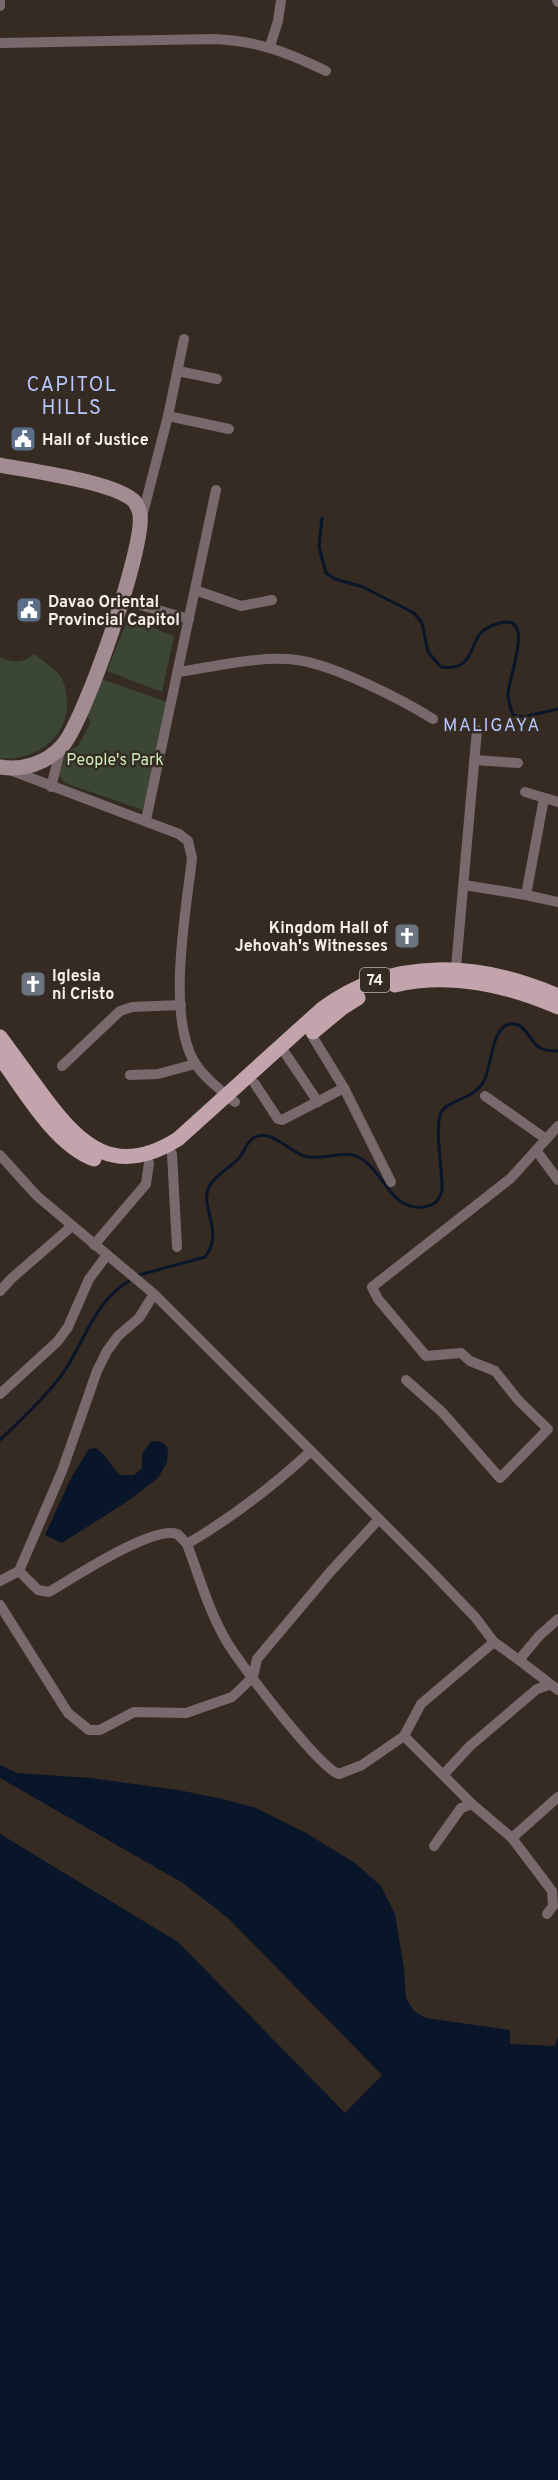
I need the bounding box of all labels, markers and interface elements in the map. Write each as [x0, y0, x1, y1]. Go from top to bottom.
district label: CAPITOL HILLS [27, 373, 117, 422]
public building icon: Hall of Justice [8, 424, 38, 454]
place label: Hall of Justice [42, 431, 149, 451]
place label: Davao Oriental Provincial Capitol [48, 593, 180, 631]
public building icon: Davao Oriental Provincial Capitol [14, 595, 44, 625]
district label: MALIGAYA [443, 715, 541, 738]
park label: People's Park [66, 751, 164, 771]
place label: Kingdom Hall of Jehovah's Witnesses [235, 919, 388, 957]
church icon: Kingdom Hall of Jehovah's Witnesses [392, 921, 422, 951]
place label: Iglesia ni Cristo [52, 967, 114, 1005]
road number: 74 [360, 968, 390, 992]
church icon: Iglesia ni Cristo [18, 969, 48, 999]

